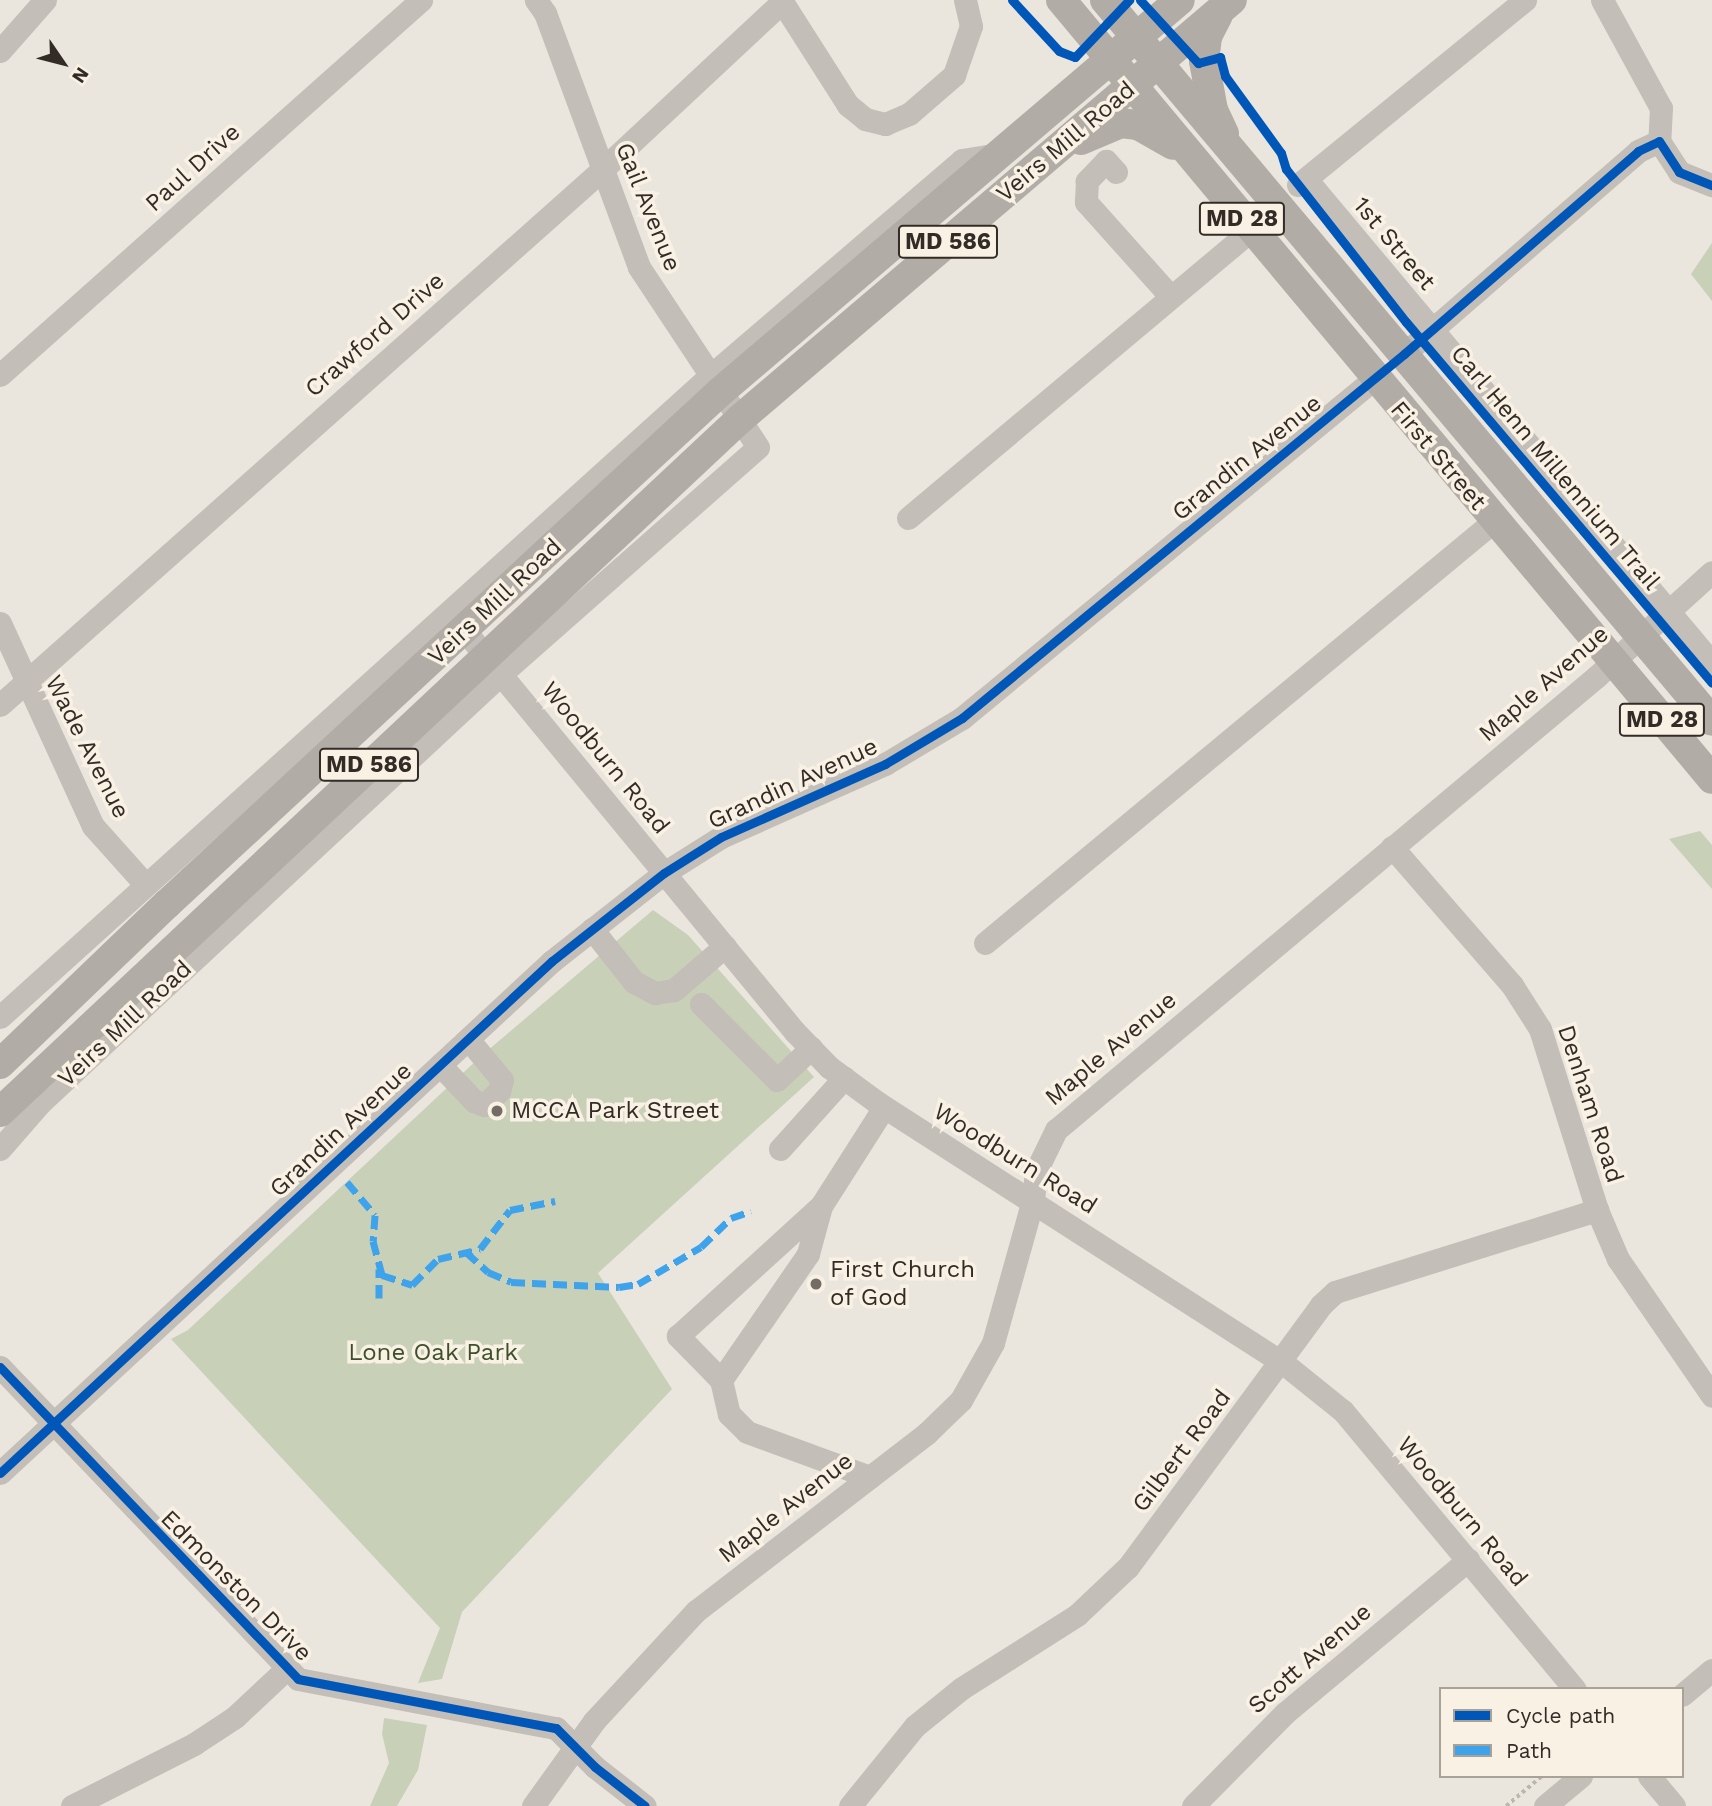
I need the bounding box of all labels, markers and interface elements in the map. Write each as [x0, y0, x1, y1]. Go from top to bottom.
north arrow [28, 28, 98, 98]
text: N [67, 63, 94, 88]
street label: Veirs Mill Road [990, 75, 1142, 209]
street label: Paul Drive [139, 118, 247, 218]
street label: Gail Avenue [609, 138, 687, 276]
street label: 1st Street [1347, 192, 1441, 296]
road number: MD 28 [1198, 200, 1286, 238]
road number: MD 586 [897, 222, 999, 262]
street label: Crawford Drive [299, 267, 451, 403]
street label: Carl Henn Millennium Trail [1444, 339, 1666, 597]
street label: Grandin Avenue [1166, 389, 1328, 527]
street label: First Street [1384, 396, 1492, 516]
street label: Veirs Mill Road [422, 532, 568, 672]
street label: Maple Avenue [1473, 620, 1615, 748]
street label: Wade Avenue [38, 670, 136, 824]
street label: Woodburn Road [535, 676, 675, 840]
road number: MD 28 [1618, 700, 1706, 740]
street label: Grandin Avenue [703, 732, 883, 836]
road number: MD 586 [318, 746, 420, 785]
street label: Veirs Mill Road [52, 954, 198, 1094]
street label: Maple Avenue [1039, 986, 1183, 1112]
street label: Denham Road [1551, 1022, 1629, 1186]
street label: Grandin Avenue [264, 1057, 418, 1203]
place label: MCCA Park Street [511, 1097, 720, 1125]
street label: Woodburn Road [928, 1097, 1102, 1221]
marker: MCCA Park Street [489, 1103, 505, 1119]
place label: First Church of God [830, 1256, 975, 1312]
marker: First Church of God [808, 1276, 824, 1292]
park label: Lone Oak Park [348, 1339, 518, 1367]
street label: Gilbert Road [1127, 1384, 1237, 1518]
street label: Woodburn Road [1391, 1431, 1533, 1593]
street label: Maple Avenue [713, 1446, 859, 1570]
street label: Edmonston Drive [154, 1504, 318, 1668]
street label: Scott Avenue [1242, 1597, 1378, 1721]
legend [1439, 1687, 1684, 1778]
text: Cycle path [1506, 1703, 1615, 1728]
text: Path [1506, 1738, 1552, 1763]

